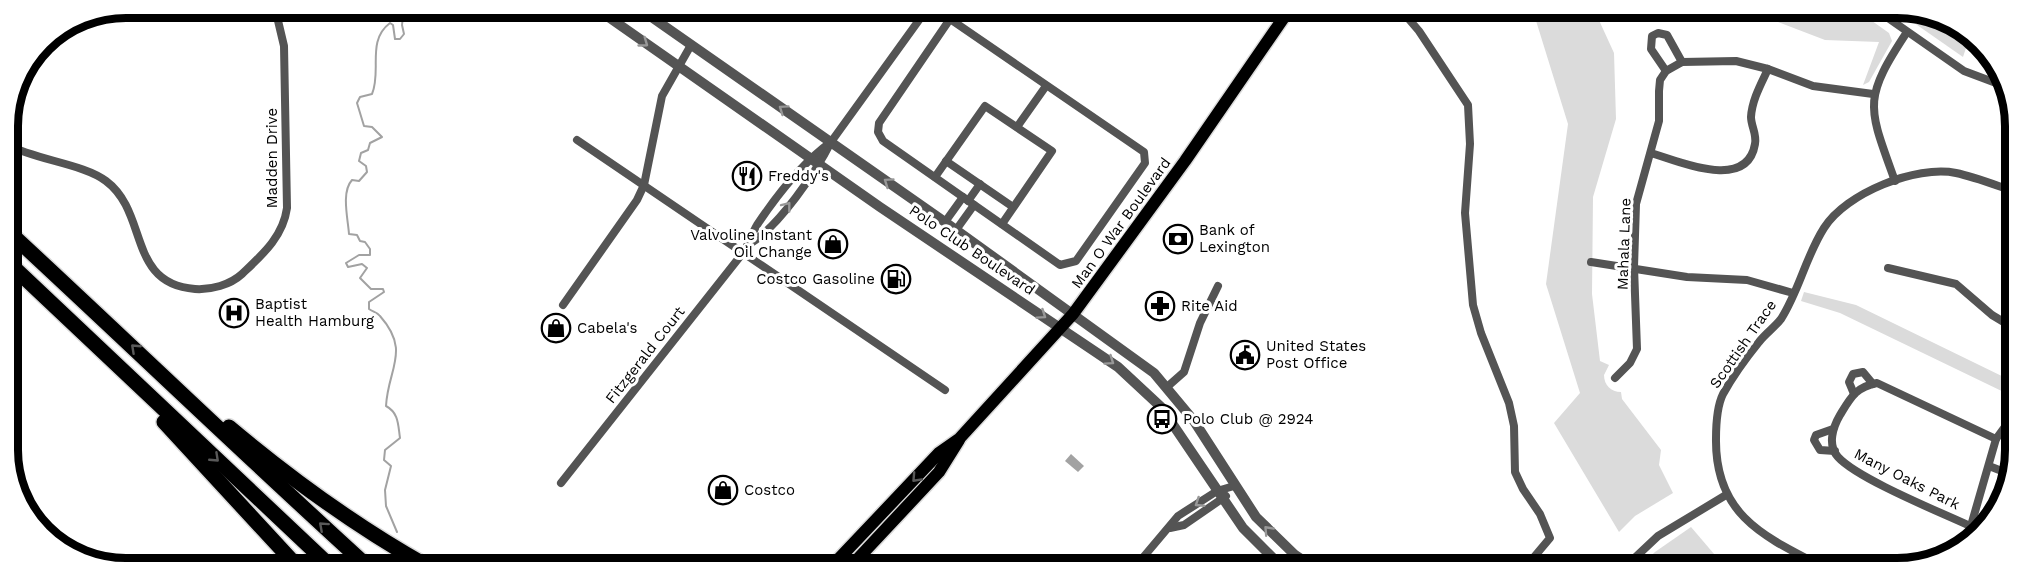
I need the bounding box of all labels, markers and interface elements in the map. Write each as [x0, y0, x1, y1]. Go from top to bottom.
one-way arrow [637, 36, 648, 47]
one-way arrow [779, 105, 790, 116]
street label: Madden Drive [263, 108, 281, 208]
street label: Man O War Boulevard [1068, 154, 1174, 292]
restaurant icon: Freddy's [731, 160, 763, 192]
place label: Freddy's [768, 167, 829, 185]
one-way arrow [884, 179, 895, 190]
street label: Mahala Lane [1613, 198, 1635, 290]
street label: Polo Club Boulevard [906, 201, 1038, 299]
one-way arrow [780, 202, 791, 213]
place label: Bank of Lexington [1199, 221, 1270, 256]
bank icon: Bank of Lexington [1162, 223, 1194, 255]
place label: Valvoline Instant Oil Change [690, 226, 813, 261]
shop icon: Valvoline Instant Oil Change [817, 228, 849, 260]
fuel station icon: Costco Gasoline [880, 263, 912, 295]
place label: Costco Gasoline [756, 270, 875, 288]
pharmacy icon: Rite Aid [1144, 290, 1176, 322]
place label: Baptist Health Hamburg [255, 295, 374, 330]
street label: Scottish Trace [1706, 296, 1780, 392]
hospital icon: Baptist Health Hamburg [218, 297, 250, 329]
place label: Rite Aid [1181, 297, 1238, 315]
street label: Fitzgerald Court [602, 302, 689, 407]
one-way arrow [1036, 308, 1046, 320]
shop icon: Cabela's [540, 312, 572, 344]
place label: Cabela's [577, 319, 638, 337]
place label: United States Post Office [1266, 337, 1366, 372]
public building icon: United States Post Office [1229, 339, 1261, 371]
one-way arrow [132, 344, 142, 355]
one-way arrow [1103, 354, 1114, 365]
bus stop icon: Polo Club @ 2924 [1146, 403, 1178, 435]
place label: Polo Club @ 2924 [1183, 410, 1313, 428]
street label: Many Oaks Park [1851, 445, 1963, 514]
one-way arrow [208, 451, 219, 462]
one-way arrow [912, 470, 923, 481]
shop icon: Costco [707, 474, 739, 506]
place label: Costco [744, 481, 795, 499]
one-way arrow [1195, 496, 1206, 507]
one-way arrow [319, 522, 329, 533]
one-way arrow [1265, 526, 1276, 537]

